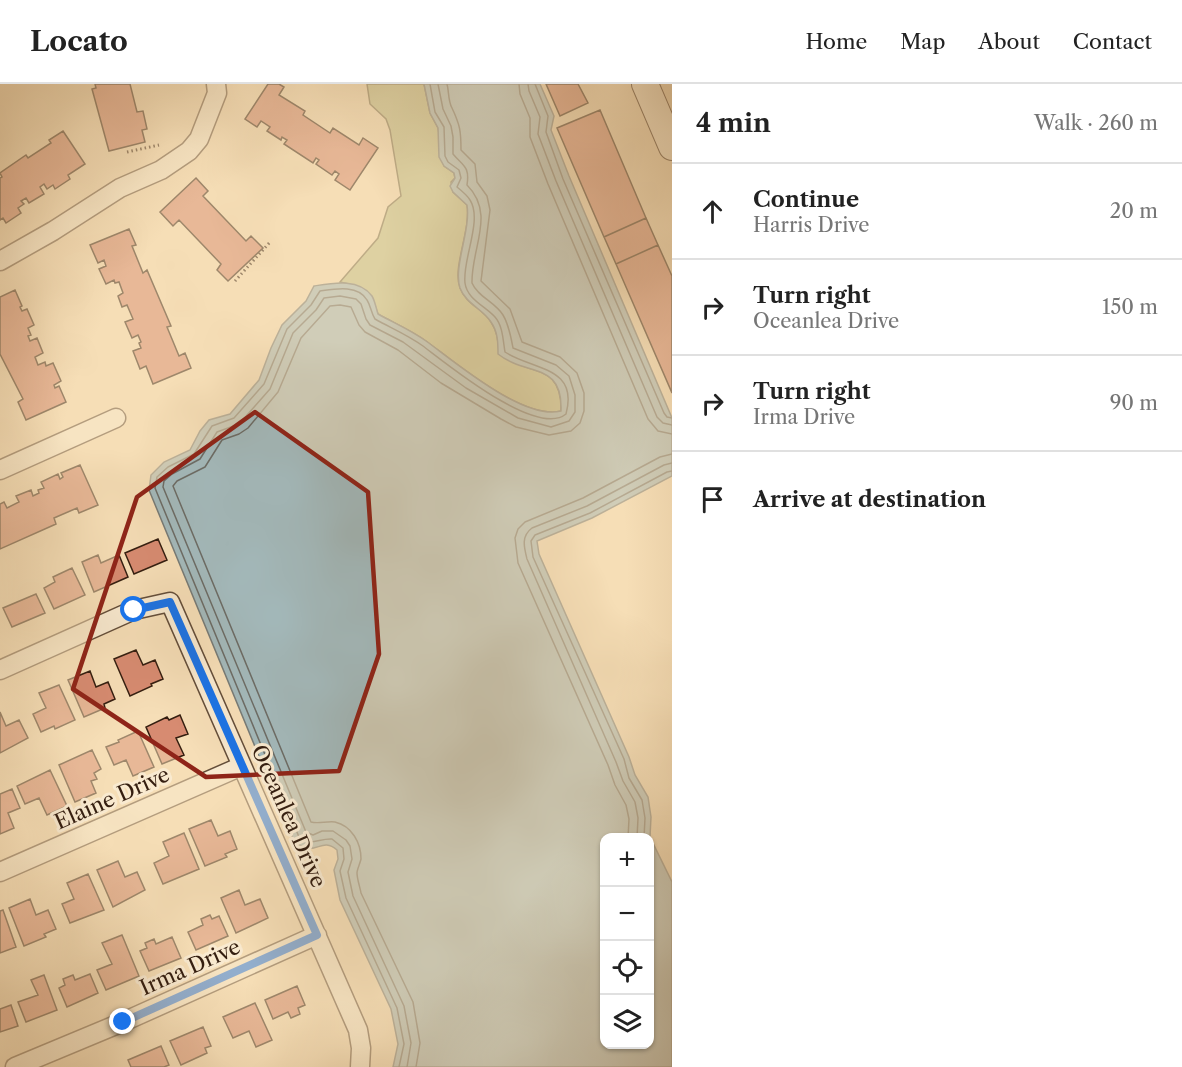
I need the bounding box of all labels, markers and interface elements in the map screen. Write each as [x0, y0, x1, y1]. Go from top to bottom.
text: Locato [30, 24, 128, 58]
text: Home [806, 29, 867, 54]
text: Map [900, 29, 945, 54]
text: About [978, 29, 1040, 54]
text: Contact [1073, 29, 1152, 54]
text: 4 min [696, 107, 771, 139]
text: Walk · 260 m [1034, 111, 1158, 135]
text: Continue [753, 186, 859, 213]
icon: ahead [696, 195, 729, 228]
text: 20 m [1110, 199, 1158, 223]
text: Harris Drive [753, 213, 869, 237]
text: Turn right [753, 282, 871, 309]
icon: right [696, 291, 729, 324]
text: 150 m [1102, 295, 1158, 319]
text: Oceanlea Drive [753, 309, 899, 333]
text: Turn right [753, 378, 871, 405]
icon: right [696, 387, 729, 420]
text: 90 m [1110, 391, 1158, 415]
text: Irma Drive [753, 405, 855, 429]
icon: arrive [696, 483, 729, 516]
text: Arrive at destination [753, 486, 986, 513]
route start [120, 596, 146, 622]
street label: Oceanlea Drive [246, 741, 332, 891]
street label: Elaine Drive [51, 762, 173, 834]
map controls [600, 833, 654, 1049]
button: + [600, 833, 654, 887]
button: − [600, 887, 654, 941]
street label: Irma Drive [136, 934, 244, 1000]
button: locate [600, 941, 654, 995]
button: layers [600, 995, 654, 1049]
route end [109, 1008, 135, 1034]

